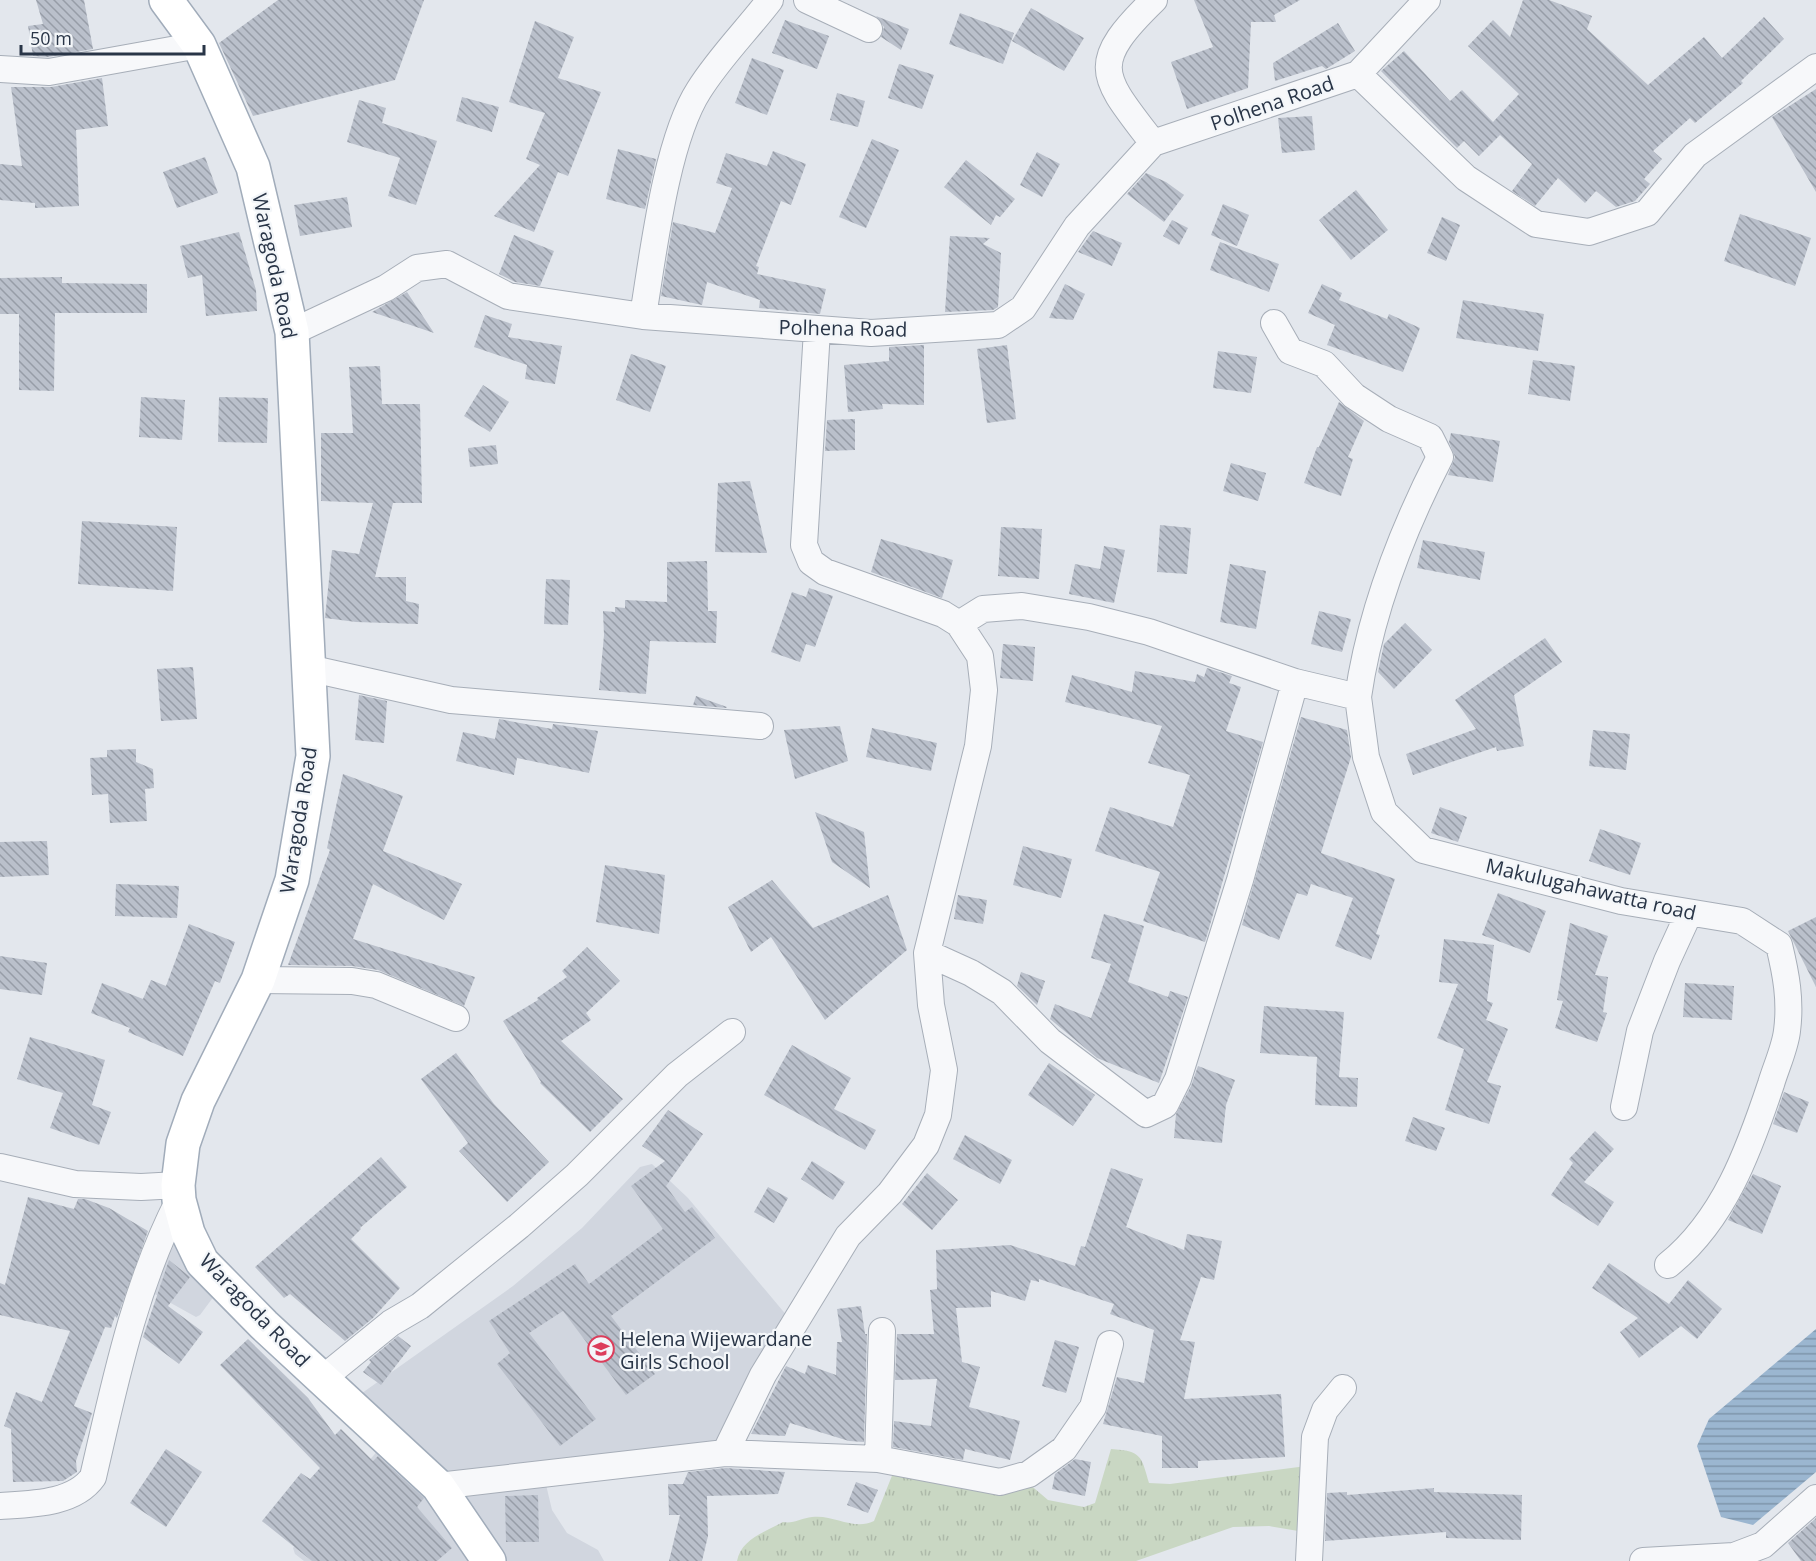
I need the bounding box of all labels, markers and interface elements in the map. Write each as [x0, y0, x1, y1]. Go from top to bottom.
scale bar [21, 18, 204, 56]
text: 50 m [30, 26, 72, 50]
street label: Polhena Road [1207, 69, 1337, 137]
street label: Waragoda Road [246, 191, 304, 341]
street label: Polhena Road [778, 313, 908, 343]
street label: Waragoda Road [273, 745, 323, 895]
street label: Makulugahawatta road [1483, 852, 1699, 926]
street label: Waragoda Road [194, 1247, 316, 1373]
place label: Helena Wijewardane Girls School [620, 1325, 812, 1375]
school or university icon: Helena Wijewardane Girls School [586, 1334, 616, 1364]

